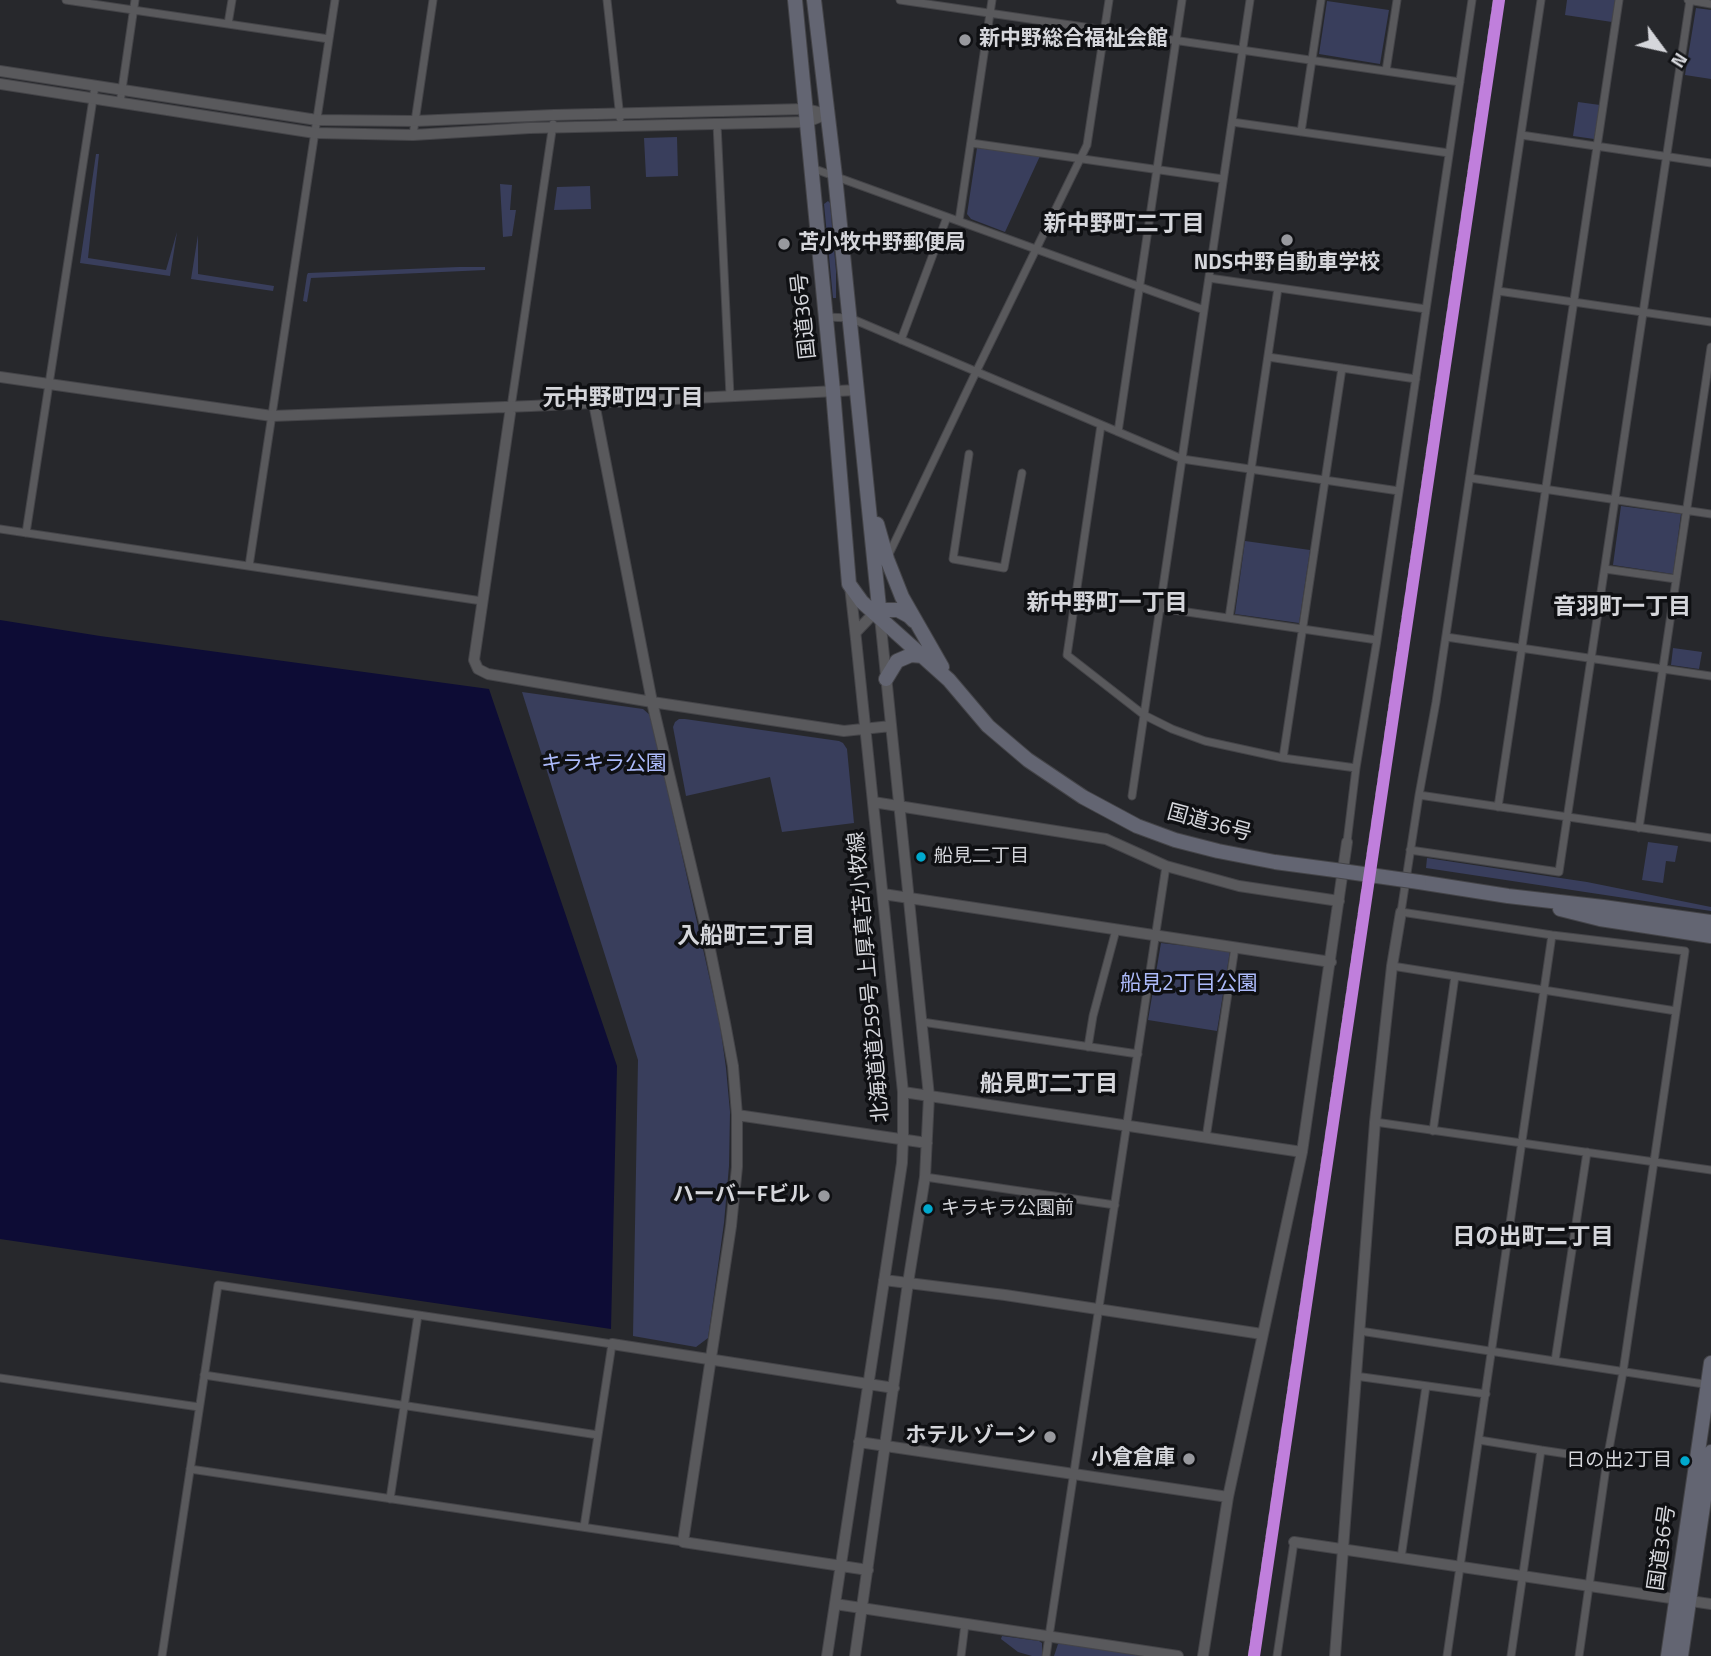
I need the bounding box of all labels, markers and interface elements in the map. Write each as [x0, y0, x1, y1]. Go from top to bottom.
north arrow [1627, 14, 1697, 84]
place label: 新中野総合福祉会館 [979, 27, 1168, 53]
marker: 新中野総合福祉会館 [957, 32, 973, 48]
text: N [1664, 47, 1696, 74]
district label: 新中野町二丁目 [1044, 211, 1204, 239]
place label: 苫小牧中野郵便局 [798, 231, 966, 257]
marker: NDS中野自動車学校 [1279, 232, 1295, 248]
marker: 苫小牧中野郵便局 [776, 236, 792, 252]
place label: NDS中野自動車学校 [1194, 251, 1380, 277]
street label: 国道36号 [788, 272, 822, 360]
district label: 元中野町四丁目 [543, 385, 703, 413]
district label: 新中野町一丁目 [1027, 590, 1187, 618]
district label: 音羽町一丁目 [1553, 594, 1691, 622]
park label: キラキラ公園 [541, 752, 667, 778]
street label: 国道36号 [1164, 801, 1254, 847]
street label: 北海道道259号 上厚真苫小牧線 [845, 831, 895, 1123]
place label: 船見二丁目 [934, 846, 1029, 868]
marker: 船見二丁目 [914, 850, 928, 864]
district label: 入船町三丁目 [677, 923, 815, 951]
park label: 船見2丁目公園 [1120, 972, 1258, 998]
district label: 船見町二丁目 [980, 1071, 1118, 1099]
place label: ハーバーFビル [673, 1183, 810, 1209]
marker: ハーバーFビル [816, 1188, 832, 1204]
place label: キラキラ公園前 [941, 1198, 1074, 1220]
marker: キラキラ公園前 [921, 1202, 935, 1216]
district label: 日の出町二丁目 [1453, 1224, 1613, 1252]
place label: ホテル ゾーン [905, 1424, 1036, 1450]
marker: ホテル ゾーン [1042, 1429, 1058, 1445]
place label: 小倉倉庫 [1091, 1446, 1175, 1472]
place label: 日の出2丁目 [1566, 1450, 1672, 1472]
marker: 小倉倉庫 [1181, 1451, 1197, 1467]
marker: 日の出2丁目 [1678, 1454, 1692, 1468]
street label: 国道36号 [1645, 1503, 1681, 1593]

